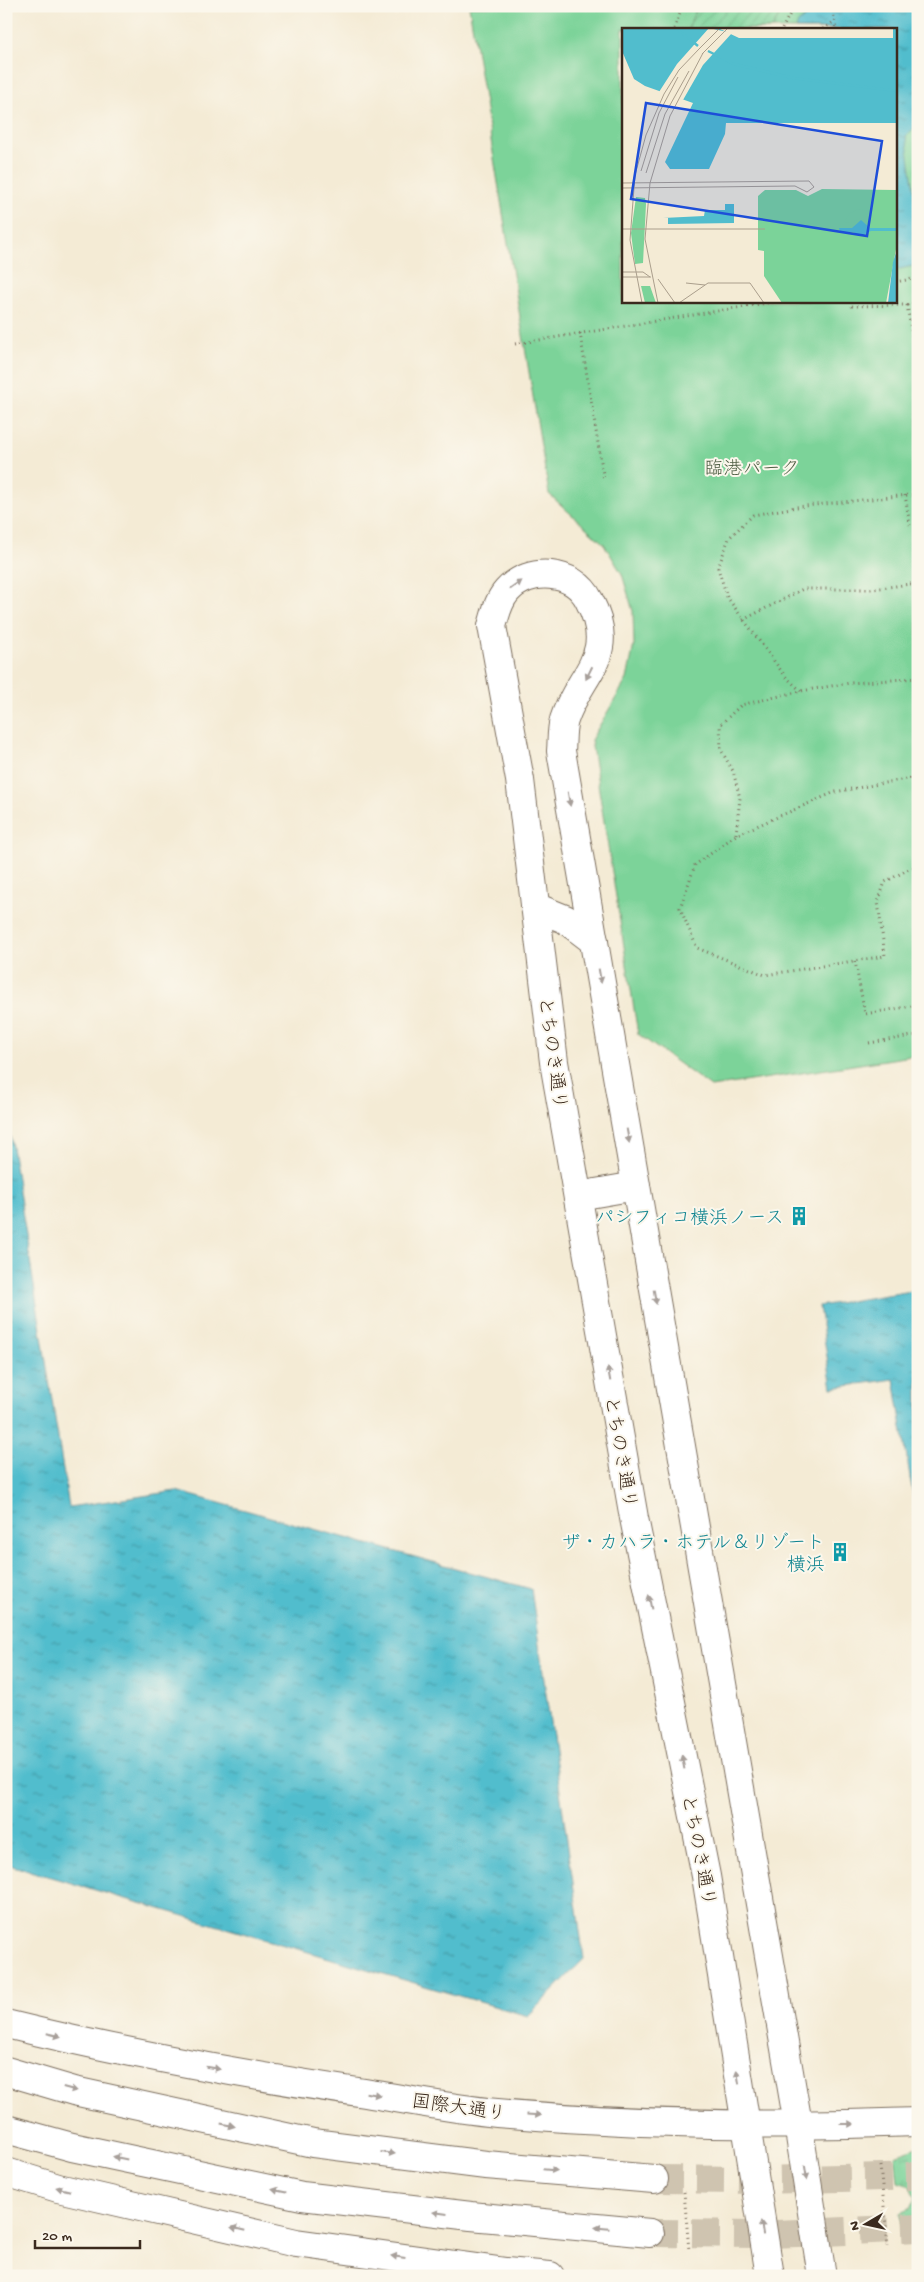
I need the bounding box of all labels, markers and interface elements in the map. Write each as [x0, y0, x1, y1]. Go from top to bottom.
inset map [622, 28, 896, 302]
park label: 臨港パーク [704, 458, 800, 482]
one-way arrow [509, 580, 522, 590]
one-way arrow [585, 666, 593, 680]
one-way arrow [566, 791, 574, 807]
one-way arrow [596, 969, 604, 985]
street label: とちのき通り [531, 995, 570, 1112]
one-way arrow [624, 1129, 632, 1145]
building icon: パシフィコ横浜ノース [788, 1205, 810, 1227]
place label: パシフィコ横浜ノース [595, 1208, 784, 1231]
one-way arrow [652, 1289, 660, 1305]
one-way arrow [604, 1365, 612, 1381]
street label: とちのき通り [597, 1394, 640, 1511]
place label: ザ・カハラ・ホテル＆リゾート 横浜 [561, 1532, 825, 1578]
building icon: ザ・カハラ・ホテル＆リゾート 横浜 [829, 1541, 851, 1563]
one-way arrow [646, 1594, 654, 1610]
one-way arrow [678, 1753, 686, 1769]
street label: とちのき通り [674, 1793, 719, 1909]
one-way arrow [46, 2031, 61, 2039]
one-way arrow [205, 2064, 221, 2072]
one-way arrow [734, 2068, 742, 2084]
one-way arrow [62, 2086, 77, 2094]
street label: 国際大通り [410, 2090, 507, 2127]
one-way arrow [366, 2091, 382, 2099]
one-way arrow [527, 2111, 543, 2119]
one-way arrow [839, 2120, 855, 2128]
one-way arrow [221, 2121, 236, 2129]
one-way arrow [381, 2149, 397, 2157]
one-way arrow [112, 2153, 128, 2161]
one-way arrow [802, 2165, 810, 2181]
one-way arrow [542, 2166, 558, 2174]
one-way arrow [55, 2185, 70, 2193]
one-way arrow [272, 2187, 287, 2195]
north arrow [842, 2200, 892, 2250]
one-way arrow [432, 2209, 448, 2217]
scale bar [35, 2217, 140, 2249]
one-way arrow [758, 2219, 766, 2235]
text: N [847, 2220, 865, 2231]
one-way arrow [594, 2224, 610, 2232]
one-way arrow [230, 2225, 245, 2233]
text: 20 m [42, 2228, 72, 2246]
one-way arrow [390, 2253, 406, 2261]

